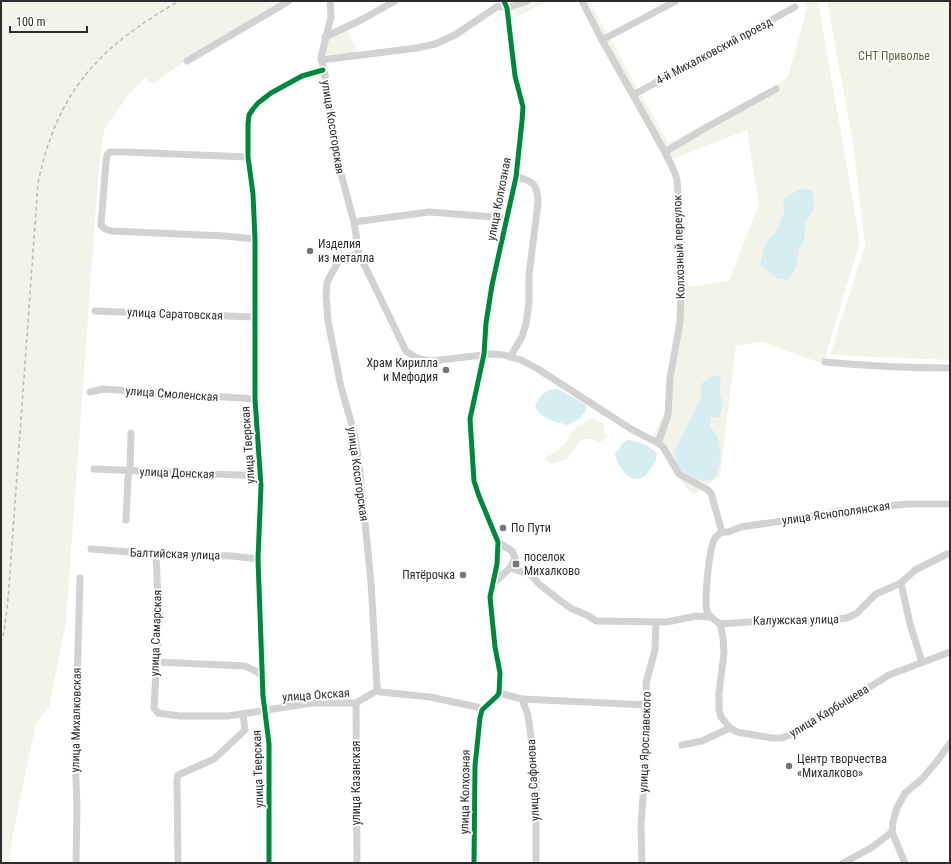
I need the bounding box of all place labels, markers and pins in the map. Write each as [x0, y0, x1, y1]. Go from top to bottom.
place label: Изделия из металла [318, 237, 375, 265]
marker: Изделия из металла [305, 246, 315, 256]
place label: Храм Кирилла и Мефодия [366, 356, 438, 384]
marker: Храм Кирилла и Мефодия [441, 365, 451, 375]
place label: По Пути [511, 521, 551, 535]
marker: По Пути [498, 523, 508, 533]
place label: поселок Михалково [524, 550, 580, 578]
marker: поселок Михалково [511, 559, 521, 569]
place label: Пятёрочка [402, 568, 455, 582]
marker: Пятёрочка [458, 570, 468, 580]
place label: Центр творчества «Михалково» [797, 752, 887, 780]
marker: Центр творчества «Михалково» [784, 761, 794, 771]

